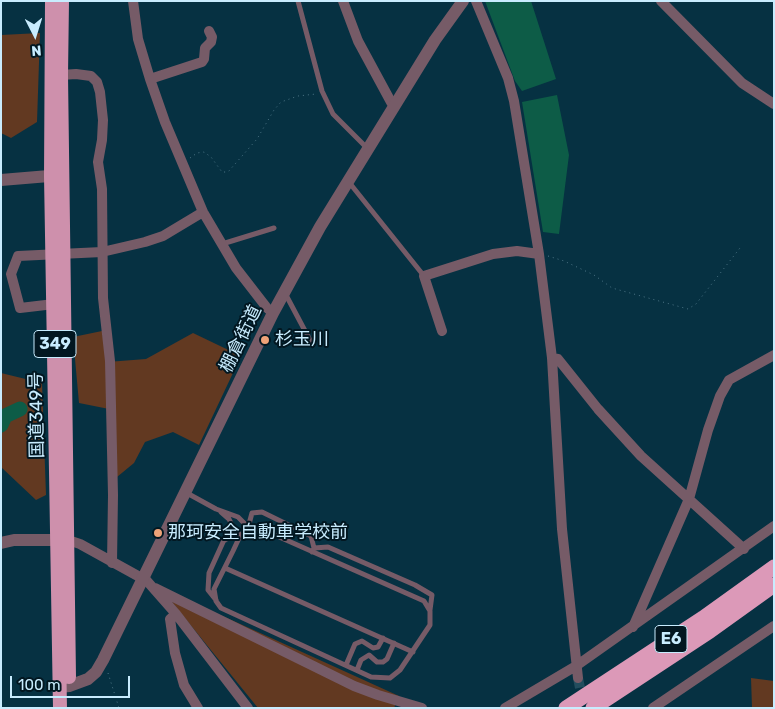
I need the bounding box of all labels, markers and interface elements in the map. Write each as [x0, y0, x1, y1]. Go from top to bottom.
north arrow [10, 10, 60, 60]
text: N [31, 42, 42, 59]
street label: 棚倉街道 [216, 302, 266, 376]
place label: 杉玉川 [275, 329, 329, 351]
road number: 349 [34, 330, 76, 358]
marker: 杉玉川 [259, 334, 271, 346]
street label: 国道349号 [25, 372, 49, 458]
place label: 那珂安全自動車学校前 [168, 522, 348, 544]
marker: 那珂安全自動車学校前 [152, 527, 164, 539]
road number: E6 [655, 626, 687, 652]
scale bar [12, 666, 132, 698]
text: 100 m [18, 676, 60, 694]

